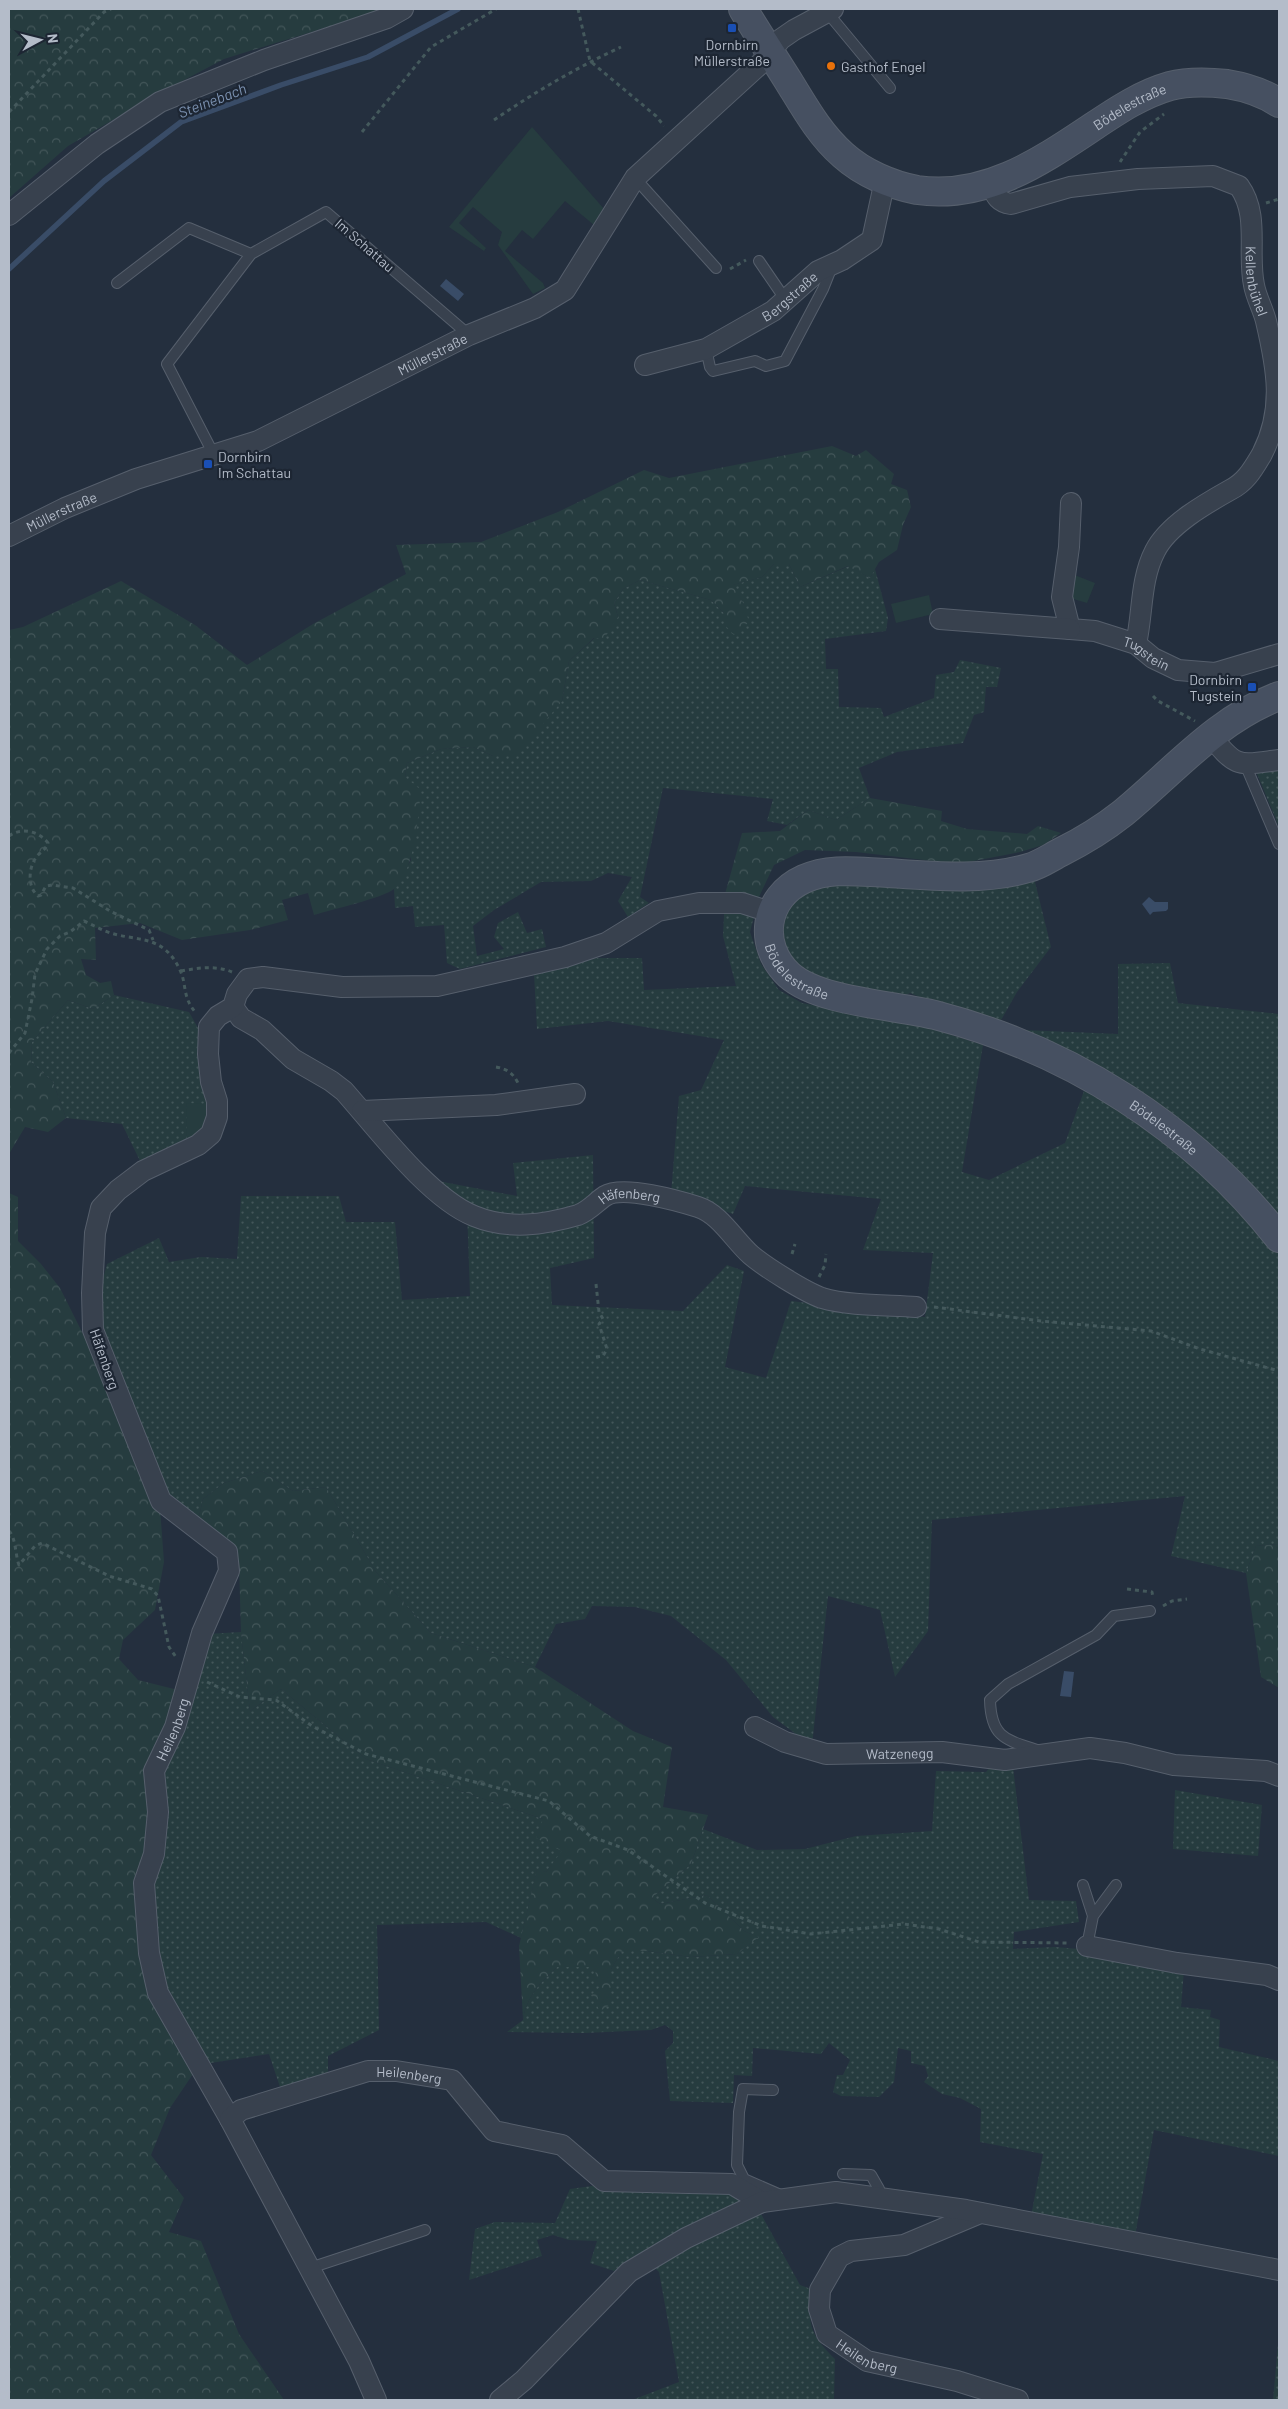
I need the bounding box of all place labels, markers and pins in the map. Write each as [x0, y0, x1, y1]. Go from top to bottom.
marker: Dornbirn Müllerstraße [726, 22, 738, 34]
place label: Dornbirn Müllerstraße [694, 36, 770, 69]
place label: Gasthof Engel [841, 58, 925, 75]
marker: Gasthof Engel [825, 60, 837, 72]
place label: Dornbirn Im Schattau [218, 448, 291, 481]
marker: Dornbirn Im Schattau [202, 458, 214, 470]
place label: Dornbirn Tugstein [1189, 671, 1242, 704]
marker: Dornbirn Tugstein [1246, 681, 1258, 693]

